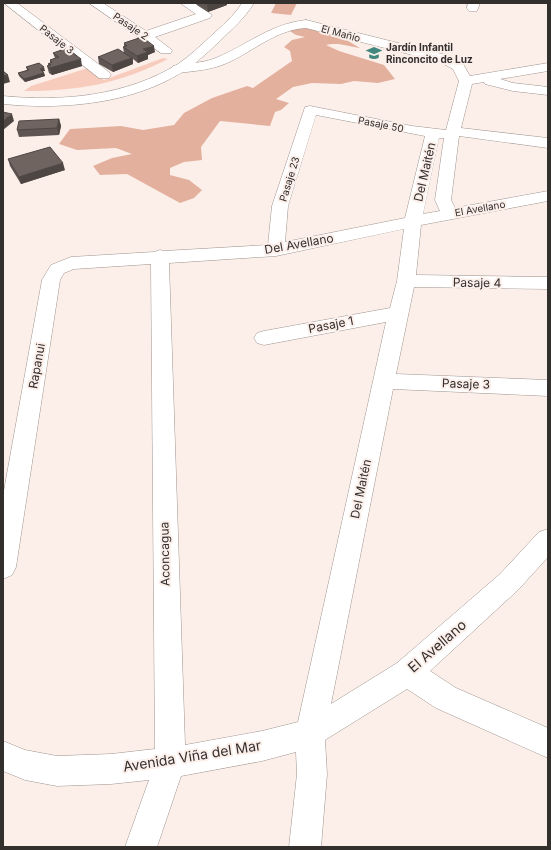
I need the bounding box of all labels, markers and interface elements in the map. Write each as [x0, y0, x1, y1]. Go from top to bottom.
street label: Pasaje 2 [111, 10, 151, 42]
street label: Pasaje 3 [37, 22, 77, 56]
street label: El Mañío [320, 22, 362, 44]
place label: Jardín Infantil Rinconcito de Luz [386, 41, 473, 65]
school or university icon: Jardín Infantil Rinconcito de Luz [365, 44, 383, 62]
street label: Pasaje 50 [357, 114, 405, 134]
street label: Del Maitén [410, 141, 439, 203]
street label: Pasaje 23 [277, 155, 301, 203]
street label: El Avellano [454, 198, 506, 218]
street label: Del Avellano [263, 230, 335, 257]
street label: Pasaje 4 [453, 275, 502, 290]
street label: Pasaje 1 [307, 313, 355, 336]
street label: Rapanui [25, 342, 48, 390]
street label: Pasaje 3 [442, 375, 490, 392]
street label: Del Maitén [347, 458, 374, 520]
street label: Aconcagua [156, 522, 173, 586]
street label: El Avellano [404, 616, 469, 676]
street label: Avenida Viña del Mar [122, 736, 262, 775]

